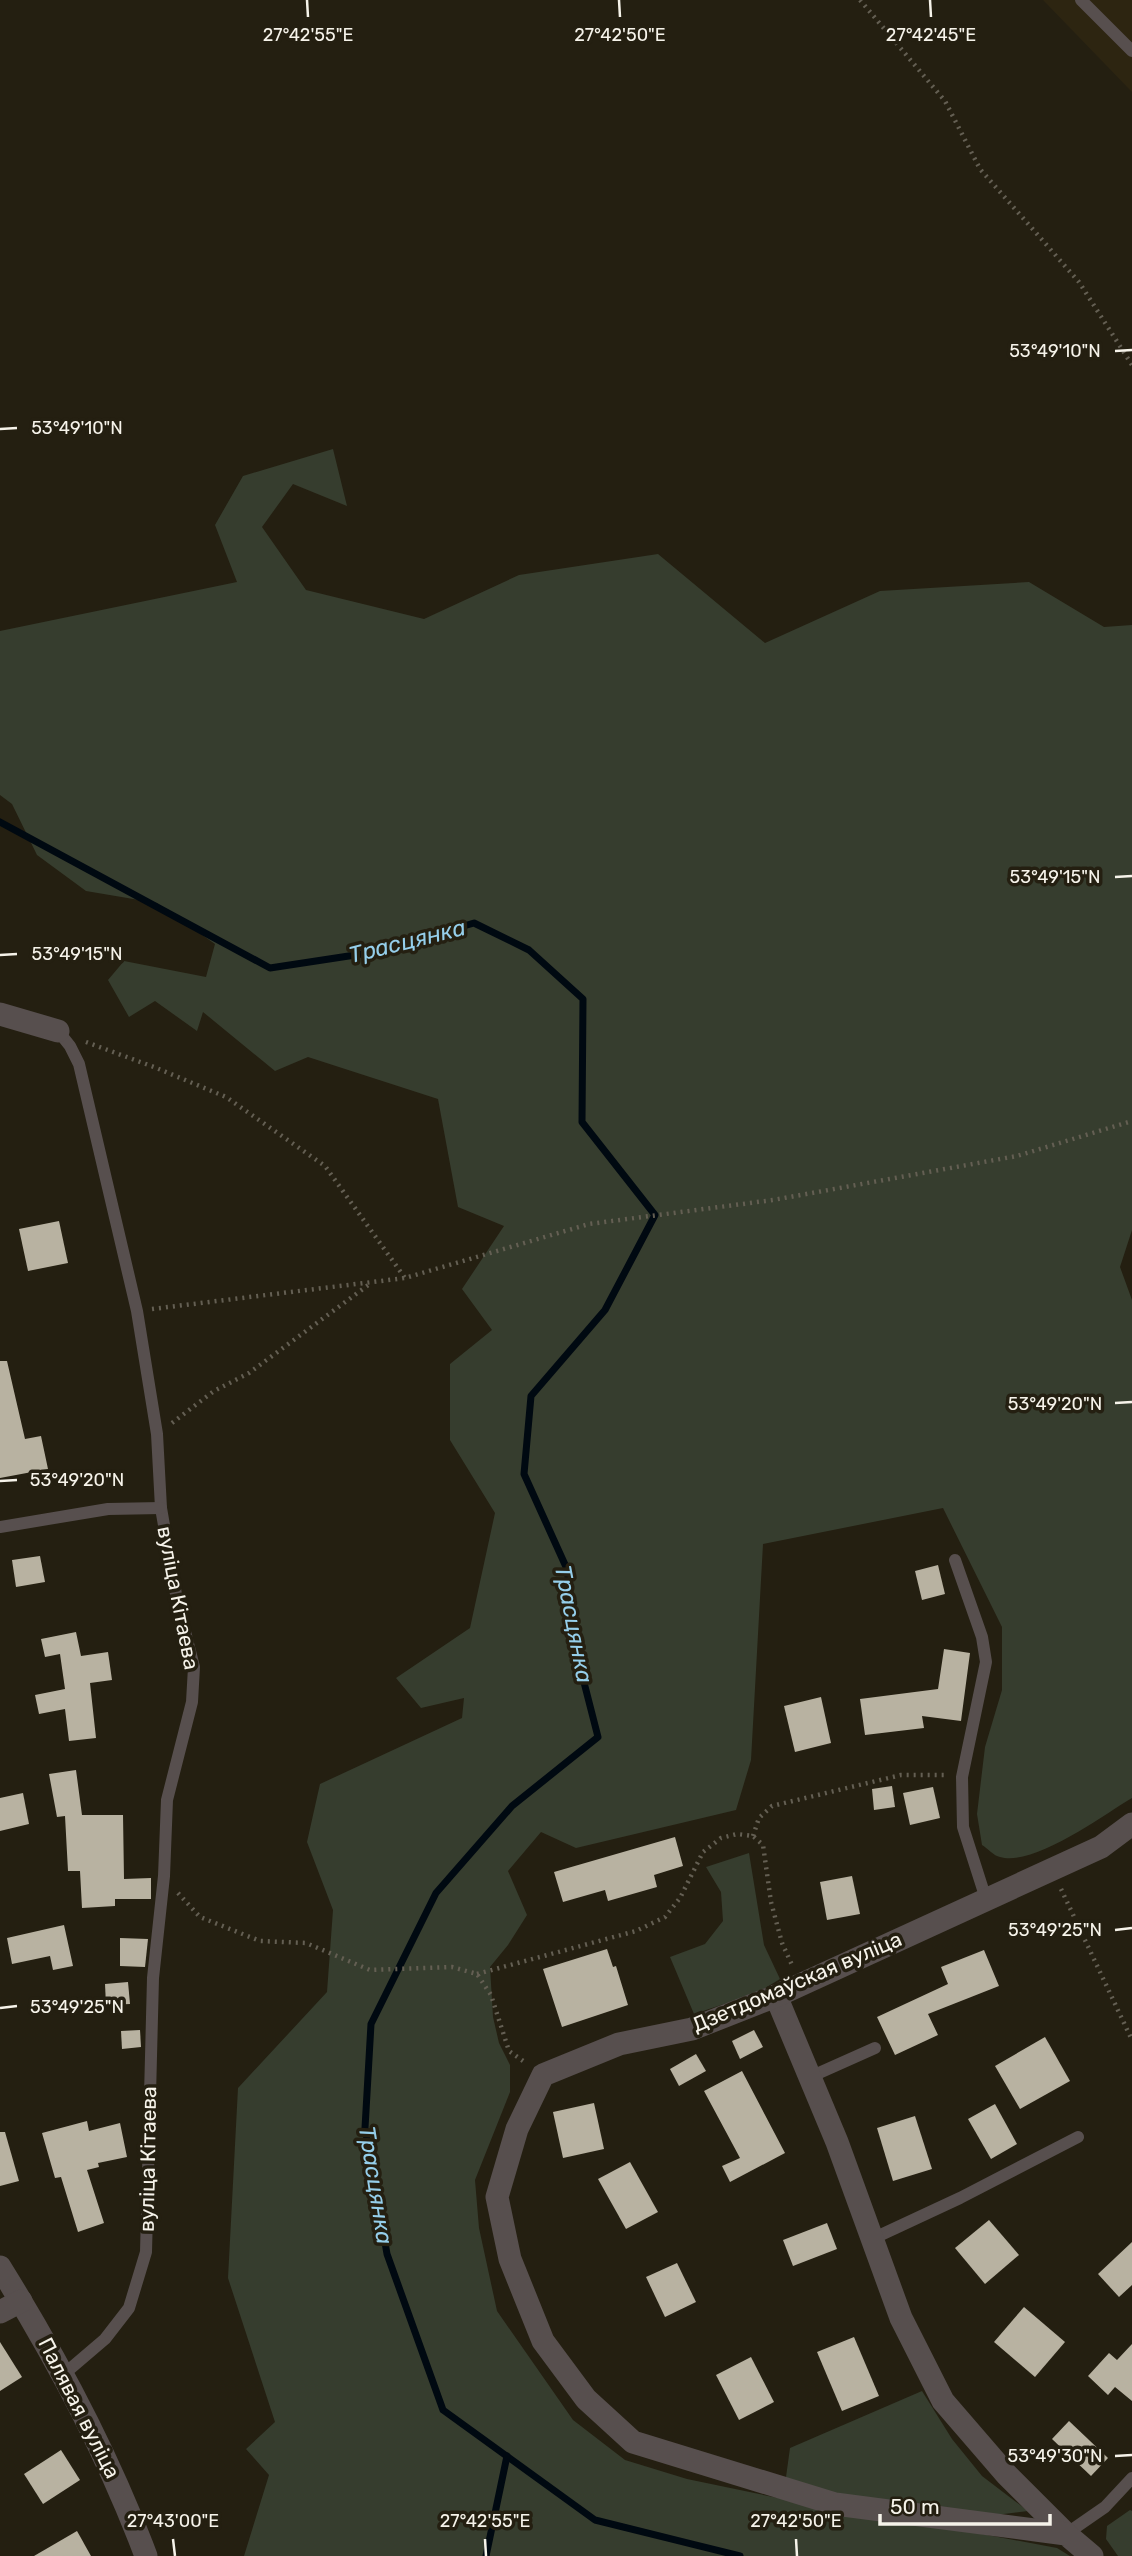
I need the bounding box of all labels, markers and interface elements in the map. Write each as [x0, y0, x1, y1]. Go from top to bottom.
text: 27°42'55"E [263, 24, 353, 46]
text: 27°42'50"E [574, 24, 666, 46]
text: 27°42'45"E [886, 24, 976, 46]
text: 53°49'10"N [1009, 340, 1101, 362]
text: 53°49'10"N [31, 417, 123, 439]
text: 53°49'15"N [1010, 866, 1101, 888]
water label: Трасцянка [346, 913, 468, 969]
text: 53°49'15"N [32, 943, 123, 965]
text: 53°49'20"N [1008, 1393, 1102, 1415]
text: 53°49'20"N [30, 1469, 124, 1491]
street label: вуліца Кітаева [152, 1524, 205, 1672]
water label: Трасцянка [549, 1563, 599, 1685]
text: 53°49'25"N [1008, 1919, 1102, 1941]
street label: Дзетдомаўская вуліца [688, 1926, 905, 2037]
text: 53°49'25"N [30, 1996, 124, 2018]
street label: вуліца Кітаева [134, 2086, 161, 2232]
water label: Трасцянка [353, 2124, 399, 2246]
street label: Палявая вуліца [33, 2333, 126, 2482]
text: 53°49'30"N [1008, 2445, 1102, 2467]
scale bar [880, 2482, 1050, 2526]
text: 50 m [890, 2494, 940, 2519]
text: 27°43'00"E [127, 2510, 219, 2532]
text: 27°42'55"E [440, 2510, 530, 2532]
text: 27°42'50"E [750, 2510, 842, 2532]

